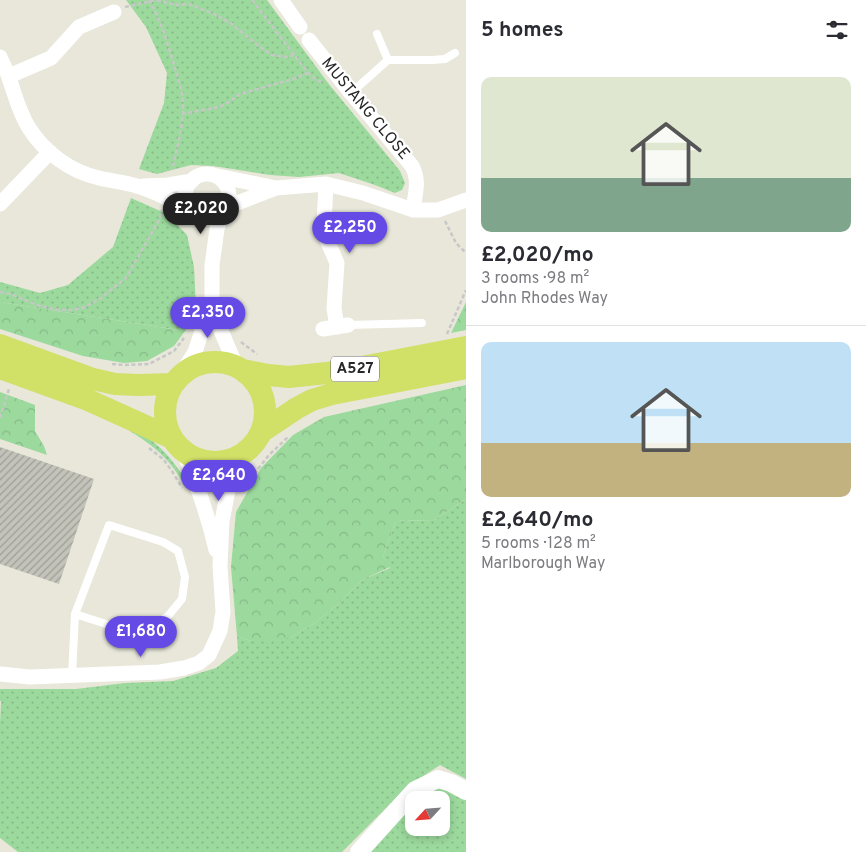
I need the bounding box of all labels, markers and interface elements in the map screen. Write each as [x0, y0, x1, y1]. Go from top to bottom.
icon: filters [823, 16, 851, 44]
text: 5 homes [481, 17, 564, 44]
street label: MUSTANG CLOSE [316, 54, 414, 164]
icon: home [621, 109, 711, 199]
pin: £2,020 [160, 192, 242, 235]
text: £2,020 [174, 199, 228, 219]
pin: £2,250 [309, 212, 391, 254]
text: £2,250 [323, 218, 377, 238]
text: £2,020/mo [481, 242, 594, 269]
text: 3 rooms · 98 m² [481, 269, 589, 289]
text: John Rhodes Way [481, 289, 608, 309]
pin: £2,350 [167, 296, 249, 339]
text: £2,350 [181, 303, 235, 323]
road number: A527 [331, 356, 379, 382]
icon: home [621, 375, 711, 465]
pin: £2,640 [178, 460, 260, 502]
text: £2,640 [192, 466, 246, 486]
text: £2,640/mo [481, 507, 593, 534]
text: 5 rooms · 128 m² [481, 534, 596, 554]
text: Marlborough Way [481, 554, 605, 574]
pin: £1,680 [100, 616, 182, 658]
text: £1,680 [116, 622, 166, 642]
north arrow [405, 791, 450, 836]
map controls [405, 791, 450, 836]

